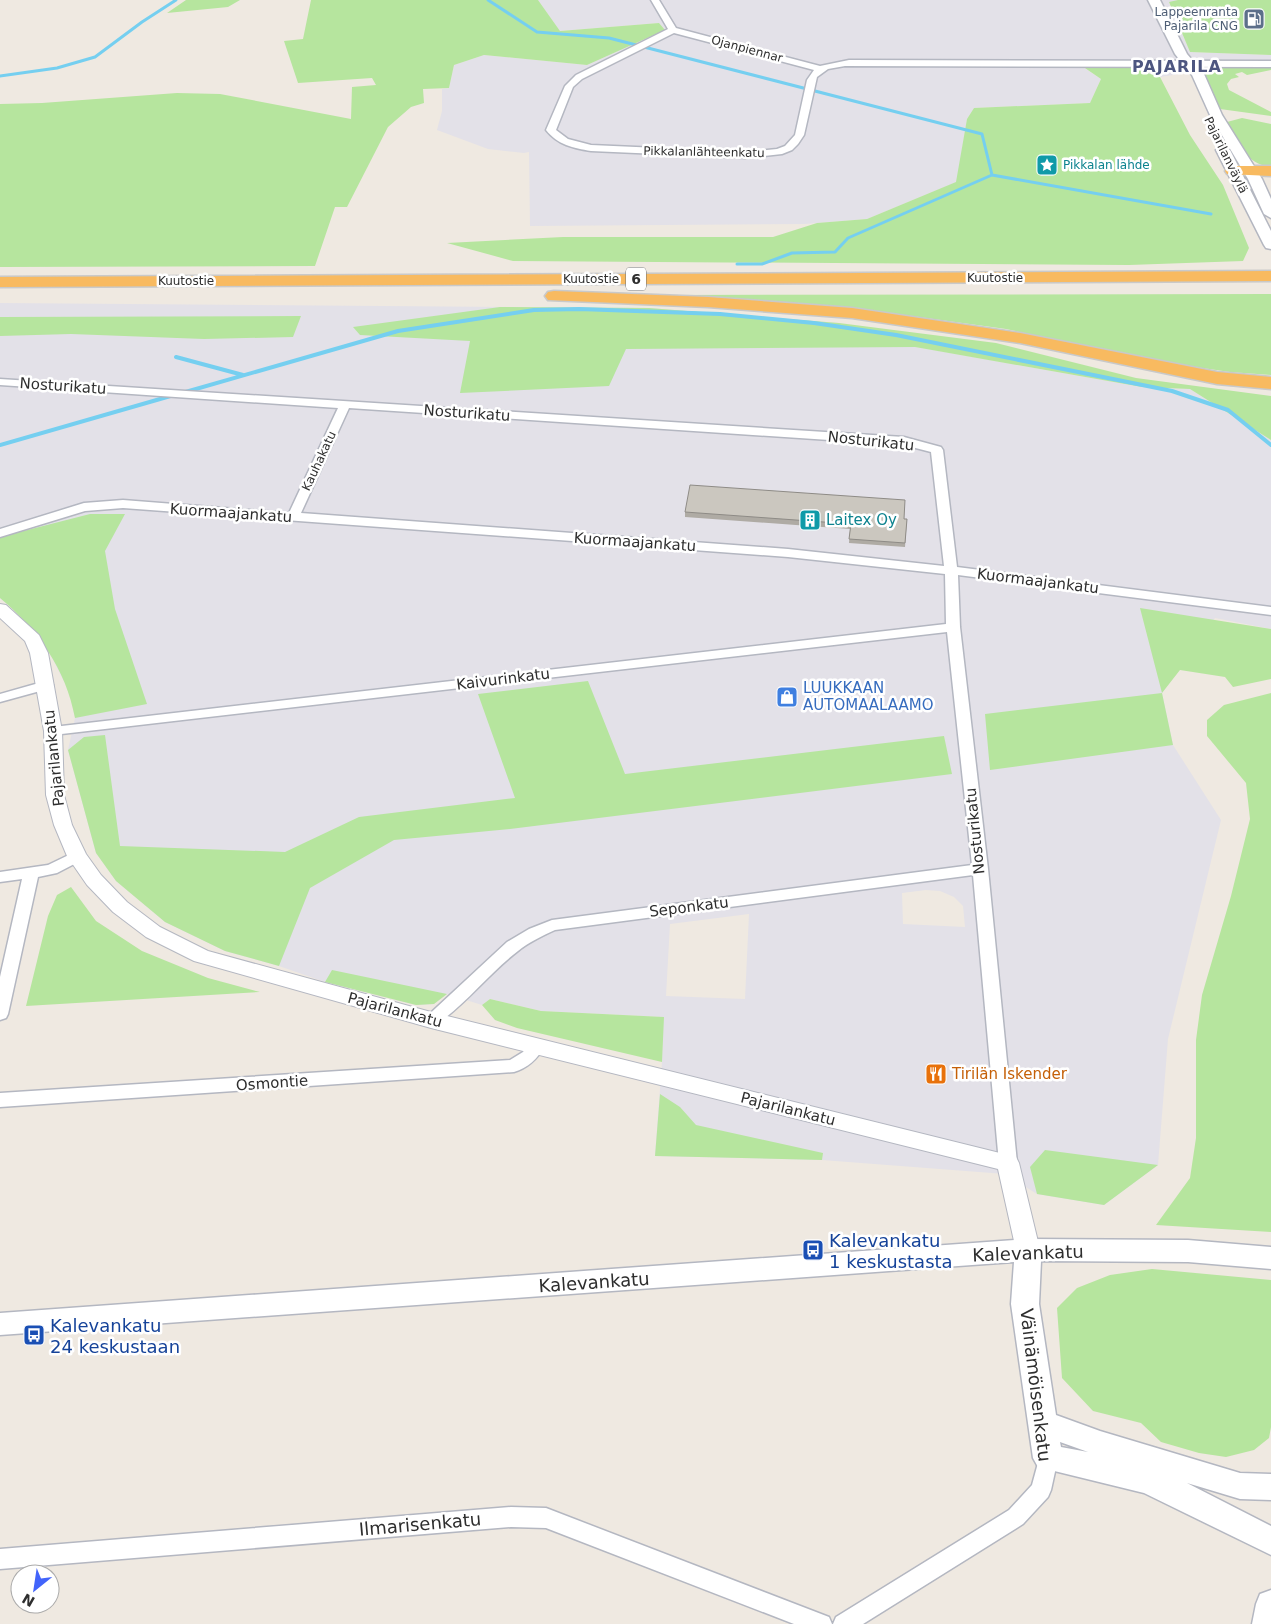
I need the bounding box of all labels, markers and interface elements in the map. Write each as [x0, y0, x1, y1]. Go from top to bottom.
place label: Lappeenranta Pajarila CNG [1154, 5, 1238, 33]
fuel station icon: Lappeenranta Pajarila CNG [1242, 7, 1266, 31]
street label: Ojanpiennar [710, 33, 784, 65]
district label: PAJARILA [1132, 57, 1222, 76]
street label: Pajarilanväylä [1201, 114, 1251, 196]
street label: Pikkalanlähteenkatu [643, 144, 765, 160]
place icon: Pikkalan lähde [1035, 153, 1059, 177]
place label: Pikkalan lähde [1063, 158, 1150, 172]
road number: 6 [626, 268, 646, 290]
street label: Kuutostie [967, 271, 1023, 285]
street label: Kuutostie [563, 272, 619, 286]
street label: Kuutostie [158, 274, 214, 288]
street label: Nosturikatu [19, 374, 107, 398]
street label: Nosturikatu [423, 401, 511, 425]
street label: Nosturikatu [827, 428, 915, 454]
street label: Kauhakatu [299, 429, 339, 493]
street label: Kuormaajankatu [169, 500, 293, 526]
building icon: Laitex Oy [798, 508, 822, 532]
place label: Laitex Oy [826, 511, 897, 529]
street label: Kuormaajankatu [573, 529, 697, 555]
street label: Kuormaajankatu [976, 565, 1100, 597]
street label: Kaivurinkatu [455, 664, 551, 694]
place label: LUUKKAAN AUTOMAALAAMO [803, 679, 933, 714]
shop icon: LUUKKAAN AUTOMAALAAMO [775, 685, 799, 709]
street label: Pajarilankatu [40, 709, 68, 807]
street label: Nosturikatu [962, 787, 988, 875]
street label: Seponkatu [648, 893, 730, 921]
street label: Pajarilankatu [346, 989, 444, 1031]
restaurant icon: Tirilän Iskender [924, 1062, 948, 1086]
place label: Tirilän Iskender [951, 1065, 1068, 1083]
street label: Osmontie [235, 1072, 309, 1094]
street label: Pajarilankatu [739, 1089, 837, 1129]
place label: Kalevankatu 1 keskustasta [829, 1230, 953, 1272]
bus stop icon: Kalevankatu 1 keskustasta [801, 1238, 825, 1262]
street label: Kalevankatu [972, 1241, 1084, 1265]
street label: Kalevankatu [538, 1268, 650, 1296]
street label: Väinämöisenkatu [1016, 1307, 1056, 1463]
place label: Kalevankatu 24 keskustaan [50, 1315, 180, 1357]
bus stop icon: Kalevankatu 24 keskustaan [22, 1323, 46, 1347]
street label: Ilmarisenkatu [358, 1508, 482, 1540]
north arrow [10, 1564, 60, 1614]
text: N [19, 1590, 38, 1610]

